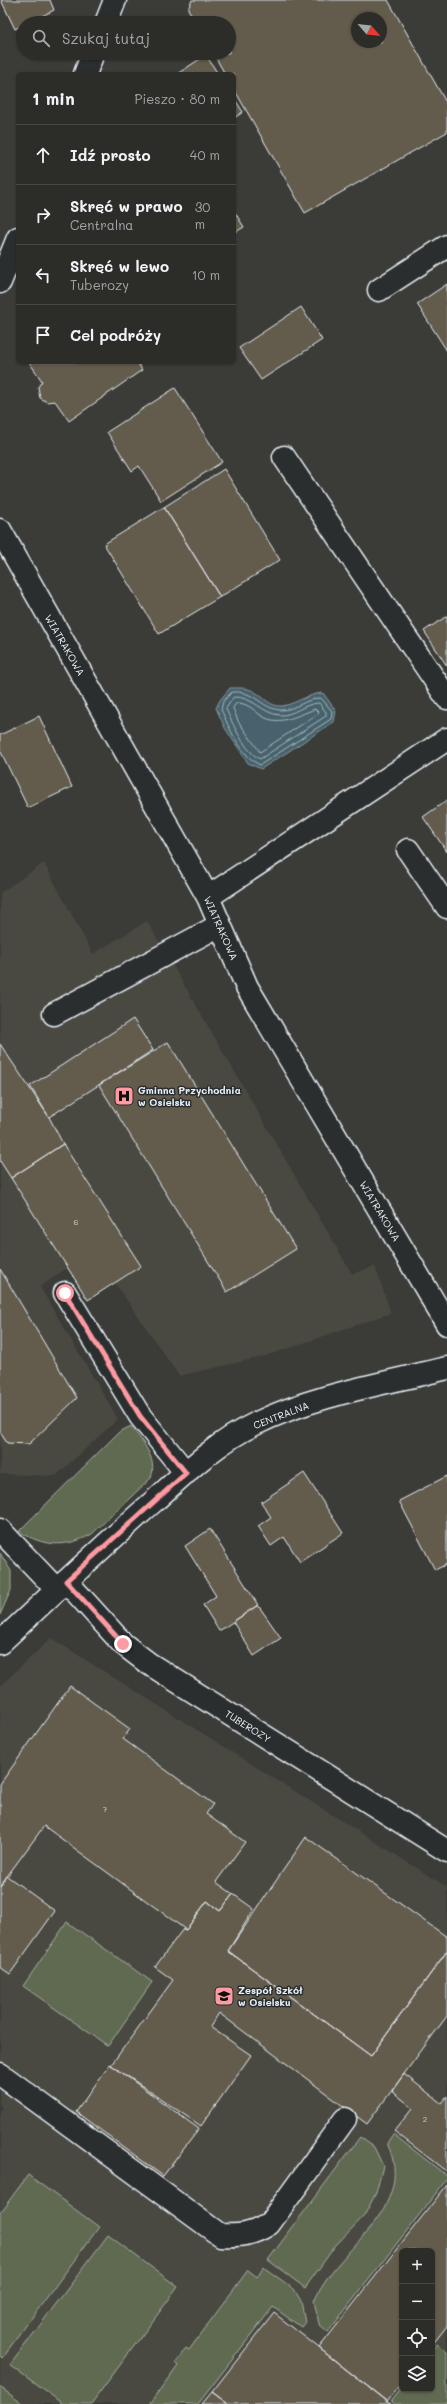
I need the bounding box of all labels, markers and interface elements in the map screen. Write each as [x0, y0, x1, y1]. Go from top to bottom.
north arrow [351, 12, 387, 48]
search box [16, 16, 236, 60]
icon: search [30, 27, 52, 49]
text: Szukaj tutaj [62, 28, 150, 48]
text: 1 min [32, 87, 75, 109]
text: Pieszo · 80 m [134, 90, 220, 107]
icon: ahead [32, 144, 54, 166]
text: Idź prosto [70, 145, 151, 165]
text: 40 m [190, 146, 220, 163]
text: Skręć w prawo [70, 196, 183, 216]
text: 30 m [195, 198, 210, 232]
icon: right [32, 204, 54, 226]
text: Centralna [70, 216, 133, 233]
text: Skręć w lewo [70, 256, 169, 276]
icon: left [32, 264, 54, 286]
text: 10 m [192, 266, 220, 283]
text: Tuberozy [70, 276, 129, 293]
icon: arrive [32, 324, 54, 346]
text: Cel podróży [70, 325, 161, 345]
street label: WIATRAKOWA [42, 612, 88, 678]
street label: WIATRAKOWA [201, 894, 241, 962]
place label: Gminna Przychodnia w Osielsku [138, 1083, 241, 1109]
hospital icon: Gminna Przychodnia w Osielsku [113, 1085, 135, 1107]
street label: WIATRAKOWA [356, 1178, 404, 1244]
house number: 6 [74, 1217, 79, 1227]
route start [56, 1284, 74, 1302]
street label: CENTRALNA [251, 1398, 311, 1432]
route end [114, 1635, 132, 1653]
street label: TUBEROZY [222, 1706, 274, 1746]
house number: 7 [103, 1804, 108, 1814]
place label: Zespół Szkół w Osielsku [238, 1983, 303, 2009]
school or university icon: Zespół Szkół w Osielsku [213, 1985, 235, 2007]
house number: 2 [423, 2114, 427, 2124]
map controls [399, 2248, 435, 2392]
button: + [399, 2248, 435, 2284]
button: − [399, 2284, 435, 2320]
button: locate [399, 2320, 435, 2356]
button: layers [399, 2356, 435, 2392]

